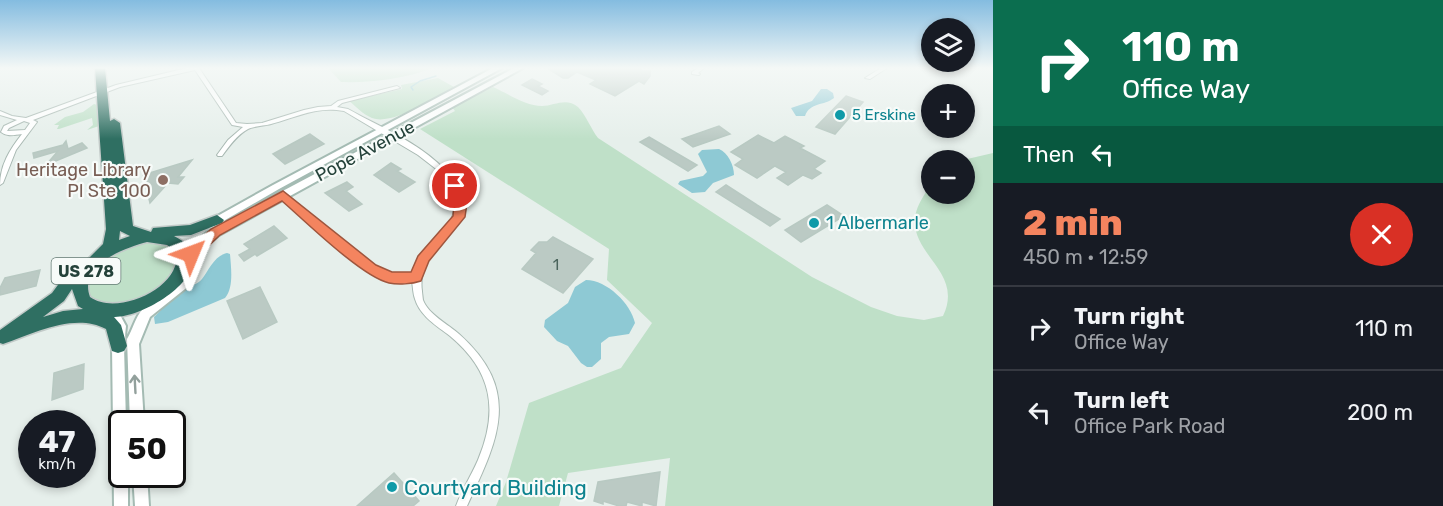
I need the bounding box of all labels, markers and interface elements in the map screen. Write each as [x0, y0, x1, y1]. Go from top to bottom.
map controls [921, 18, 975, 204]
button: layers [921, 18, 975, 72]
text: 110 m [1122, 22, 1240, 72]
icon: right [1023, 24, 1101, 102]
text: Office Way [1122, 73, 1250, 105]
button: + [921, 84, 975, 138]
place label: 5 Erskine [852, 106, 916, 124]
marker: 5 Erskine [833, 108, 847, 122]
street label: Pope Avenue [311, 116, 419, 186]
icon: left [1086, 138, 1119, 171]
text: Then [1023, 141, 1074, 168]
button: − [921, 150, 975, 204]
place label: Heritage Library Pl Ste 100 [16, 159, 151, 202]
pin [429, 160, 480, 211]
icon: arrive [438, 169, 471, 202]
marker: Heritage Library Pl Ste 100 [156, 173, 170, 187]
text: 2 min [1023, 201, 1123, 244]
button: close [1350, 203, 1413, 266]
place label: 1 Albermarle [826, 212, 929, 234]
marker: 1 Albermarle [807, 216, 821, 230]
position arrow [159, 222, 223, 286]
text: 450 m · 12:59 [1023, 245, 1148, 269]
house number: 1 [553, 256, 559, 274]
road number: US 278 [52, 258, 121, 284]
text: Turn right [1074, 303, 1184, 330]
icon: right [1023, 312, 1056, 345]
text: 110 m [1355, 315, 1413, 342]
text: Office Way [1074, 330, 1169, 354]
one-way arrow [130, 374, 141, 394]
text: Turn left [1074, 387, 1169, 414]
icon: left [1023, 396, 1056, 429]
text: 200 m [1347, 399, 1413, 426]
speed limit sign: 50 [108, 410, 186, 488]
text: Office Park Road [1074, 414, 1226, 438]
text: 47 [39, 424, 75, 460]
text: km/h [38, 455, 76, 473]
place label: Courtyard Building [404, 475, 587, 500]
marker: Courtyard Building [385, 480, 399, 494]

